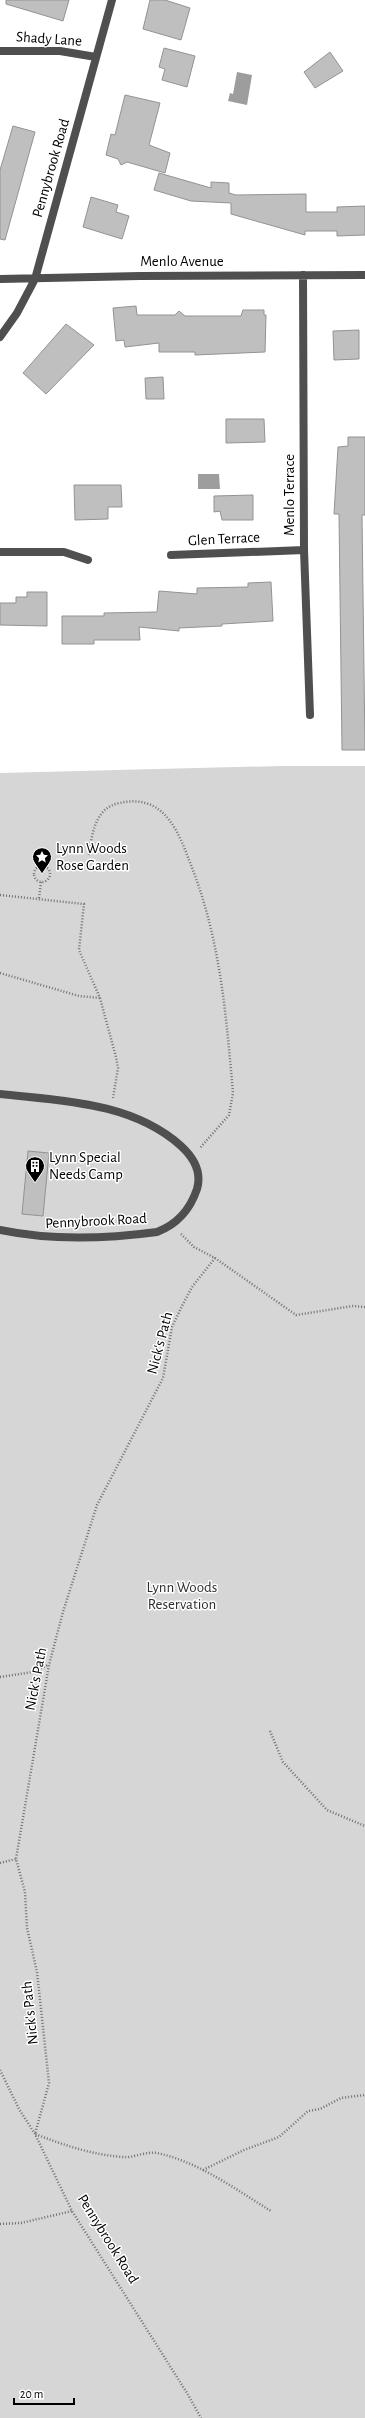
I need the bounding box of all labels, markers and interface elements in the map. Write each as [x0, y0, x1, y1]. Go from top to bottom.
street label: Shady Lane [16, 29, 82, 49]
street label: Pennybrook Road [30, 117, 72, 219]
street label: Menlo Avenue [140, 254, 224, 269]
street label: Menlo Terrace [282, 454, 297, 536]
street label: Glen Terrace [188, 530, 260, 548]
place label: Lynn Woods Rose Garden [56, 841, 129, 873]
place icon: Lynn Woods Rose Garden [31, 846, 53, 874]
place label: Lynn Special Needs Camp [49, 1150, 123, 1182]
building icon: Lynn Special Needs Camp [24, 1155, 46, 1183]
street label: Pennybrook Road [45, 1211, 147, 1231]
street label: Nick's Path [144, 1310, 176, 1376]
park label: Lynn Woods Reservation [147, 1580, 217, 1612]
street label: Nick's Path [23, 1646, 49, 1712]
street label: Nick's Path [19, 1980, 41, 2046]
street label: Pennybrook Road [75, 2192, 141, 2286]
scale bar [14, 2380, 74, 2406]
text: 20 m [20, 2388, 43, 2400]

